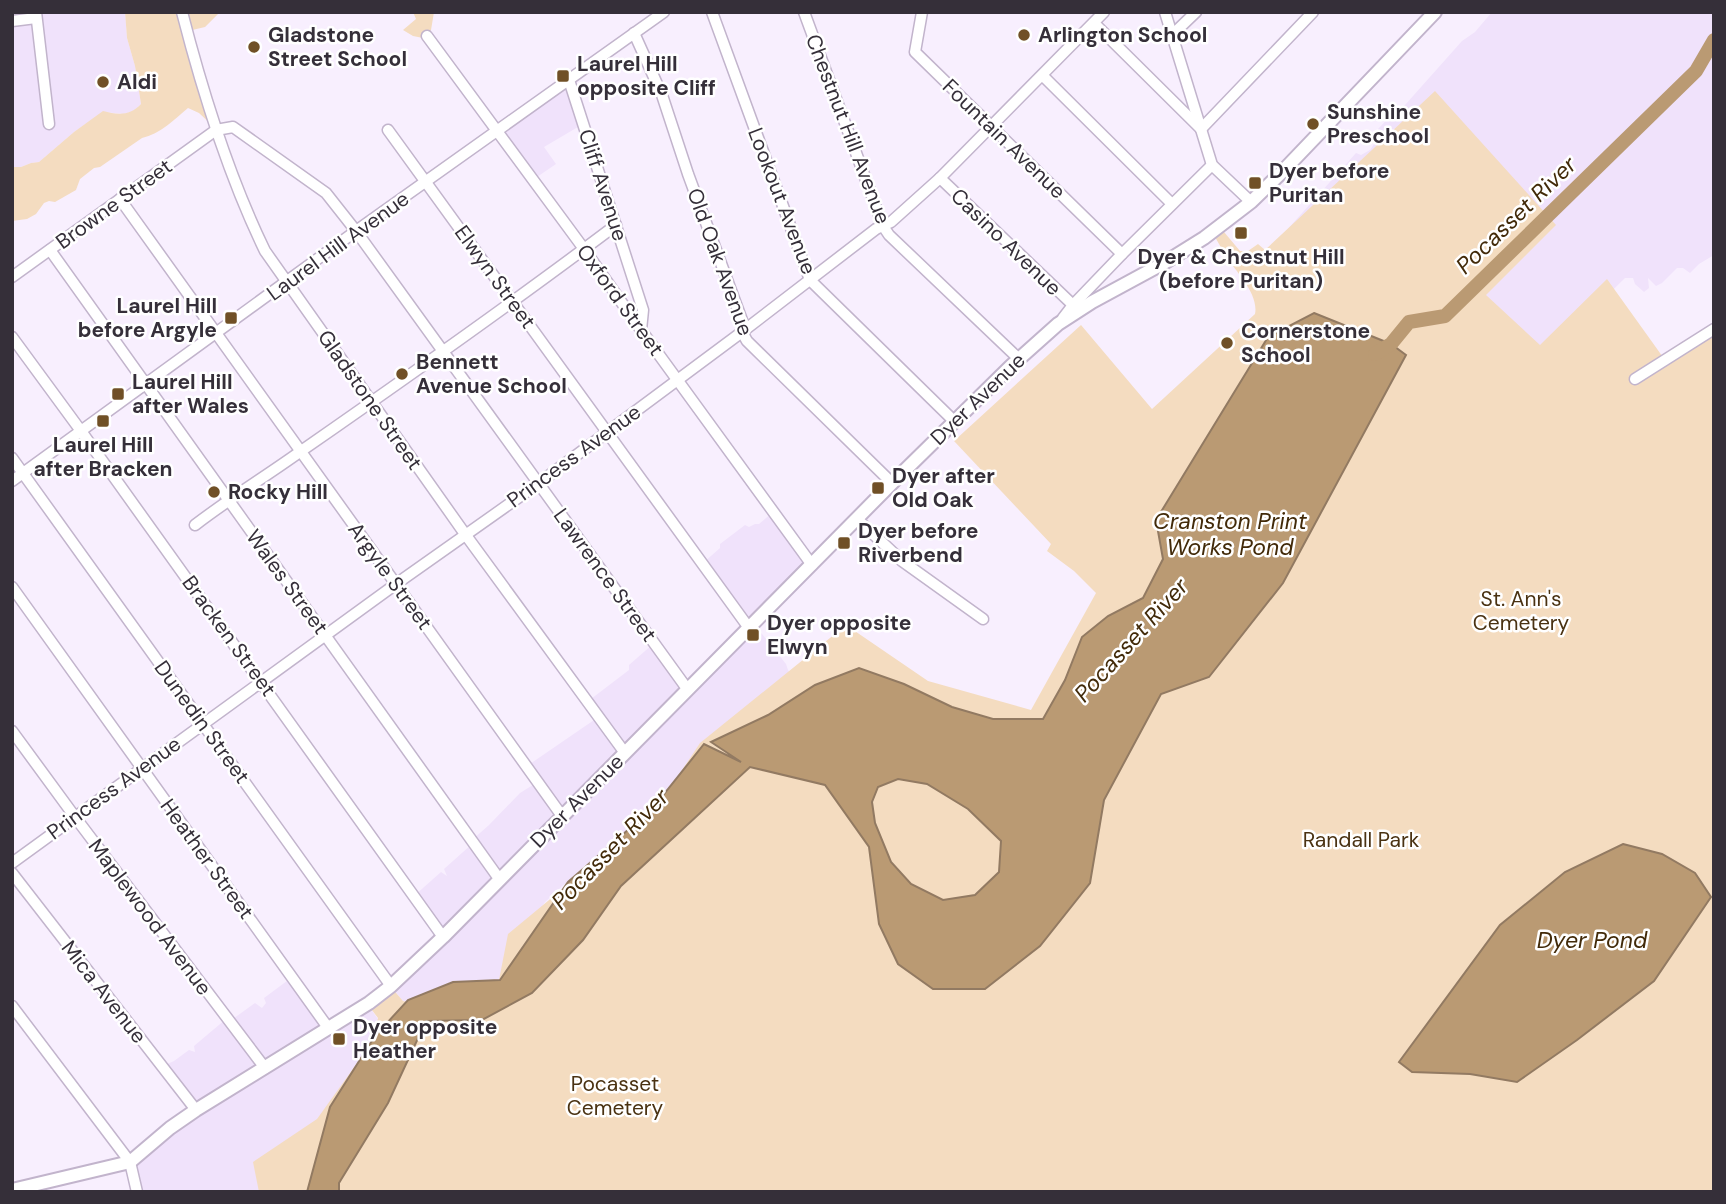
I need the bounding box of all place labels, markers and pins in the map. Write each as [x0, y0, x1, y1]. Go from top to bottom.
place label: Gladstone Street School [268, 21, 407, 73]
place label: Arlington School [1038, 21, 1207, 49]
marker: Arlington School [1016, 27, 1032, 43]
marker: Gladstone Street School [246, 39, 262, 55]
place label: Laurel Hill opposite Cliff [577, 50, 716, 102]
place label: Aldi [117, 68, 157, 96]
marker: Laurel Hill opposite Cliff [555, 68, 571, 84]
marker: Aldi [95, 74, 111, 90]
place label: Sunshine Preschool [1327, 98, 1429, 150]
marker: Sunshine Preschool [1305, 116, 1321, 132]
place label: Dyer before Puritan [1269, 157, 1389, 209]
marker: Dyer before Puritan [1247, 175, 1263, 191]
marker: Dyer & Chestnut Hill (before Puritan) [1233, 225, 1249, 241]
place label: Dyer & Chestnut Hill (before Puritan) [1137, 243, 1345, 295]
place label: Laurel Hill before Argyle [78, 292, 217, 344]
marker: Laurel Hill before Argyle [223, 310, 239, 326]
place label: Cornerstone School [1241, 317, 1370, 369]
marker: Cornerstone School [1219, 335, 1235, 351]
place label: Bennett Avenue School [416, 348, 567, 400]
marker: Bennett Avenue School [394, 366, 410, 382]
place label: Laurel Hill after Wales [132, 368, 249, 420]
marker: Laurel Hill after Wales [110, 386, 126, 402]
marker: Laurel Hill after Bracken [95, 413, 111, 429]
place label: Laurel Hill after Bracken [34, 431, 172, 483]
place label: Dyer after Old Oak [892, 462, 995, 514]
place label: Rocky Hill [228, 478, 328, 506]
marker: Dyer after Old Oak [870, 480, 886, 496]
marker: Rocky Hill [206, 484, 222, 500]
place label: Dyer before Riverbend [858, 517, 978, 569]
marker: Dyer before Riverbend [836, 535, 852, 551]
place label: Dyer opposite Elwyn [767, 609, 911, 661]
marker: Dyer opposite Elwyn [745, 627, 761, 643]
place label: Dyer opposite Heather [353, 1013, 497, 1065]
marker: Dyer opposite Heather [331, 1031, 347, 1047]

